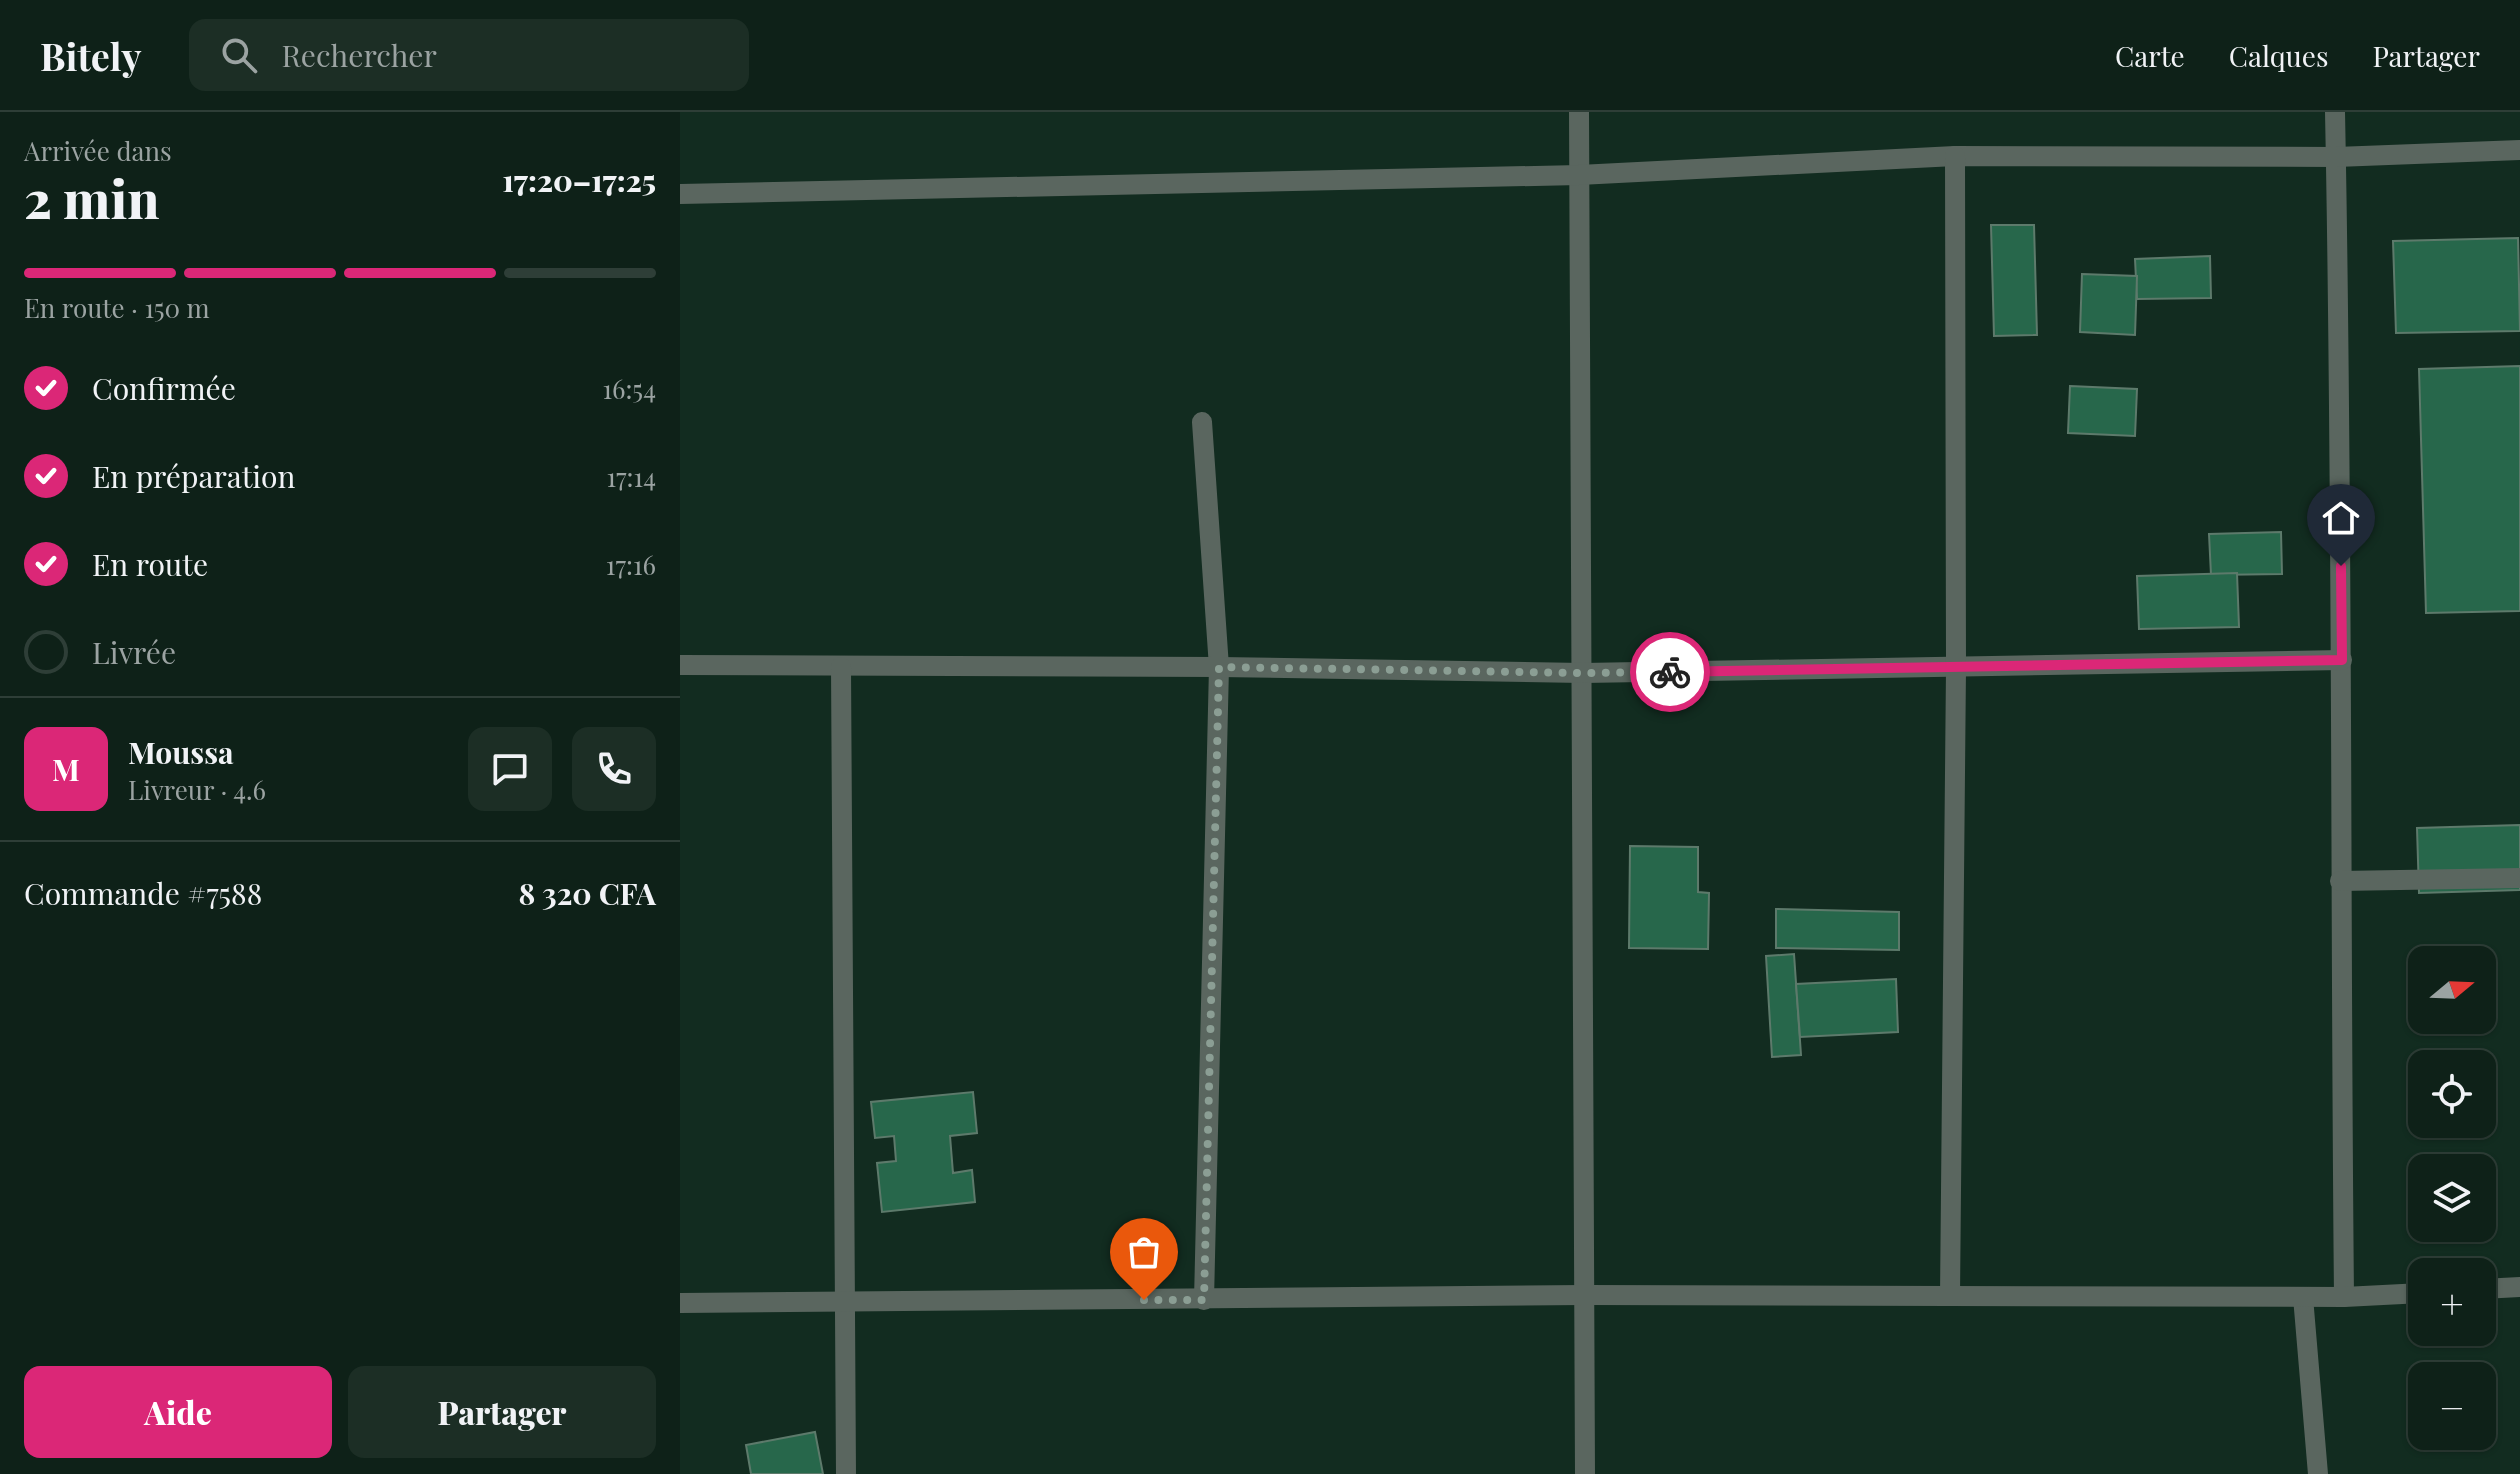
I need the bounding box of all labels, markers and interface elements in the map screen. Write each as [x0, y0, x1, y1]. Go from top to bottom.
search box [189, 19, 749, 91]
text: Bitely [40, 30, 141, 81]
icon: search [217, 33, 261, 77]
text: Rechercher [281, 35, 437, 75]
text: Carte [2115, 37, 2185, 74]
text: Calques [2229, 37, 2328, 74]
text: Partager [2372, 37, 2480, 74]
text: Arrivée dans [24, 133, 172, 168]
text: 17:20–17:25 [502, 160, 656, 200]
text: 2 min [24, 163, 159, 232]
text: En route · 150 m [24, 290, 210, 325]
icon: check [24, 366, 68, 410]
text: Confirmée [92, 368, 236, 408]
text: 16:54 [602, 371, 656, 406]
icon: check [24, 454, 68, 498]
text: En préparation [92, 456, 295, 496]
text: 17:14 [606, 459, 656, 494]
pin [2307, 484, 2375, 566]
icon: home [2319, 496, 2363, 540]
icon: check [24, 542, 68, 586]
text: En route [92, 544, 208, 584]
text: 17:16 [606, 547, 656, 582]
text: Livrée [92, 632, 176, 672]
courier [1630, 632, 1710, 712]
icon: bike [1648, 650, 1692, 694]
button: chat [468, 727, 552, 811]
button: phone [572, 727, 656, 811]
text: Moussa [128, 732, 234, 772]
text: M [52, 749, 80, 789]
text: Livreur · 4.6 [128, 772, 266, 807]
text: Commande #7588 [24, 873, 262, 913]
text: 8 320 CFA [518, 873, 656, 913]
north arrow [2408, 946, 2496, 1034]
map controls [2408, 946, 2496, 1450]
button: locate [2408, 1050, 2496, 1138]
button: layers [2408, 1154, 2496, 1242]
pin [1110, 1218, 1178, 1300]
icon: bag [1122, 1230, 1166, 1274]
button: + [2408, 1258, 2496, 1346]
button: − [2408, 1362, 2496, 1450]
button: Aide [24, 1366, 332, 1458]
button: Partager [348, 1366, 656, 1458]

